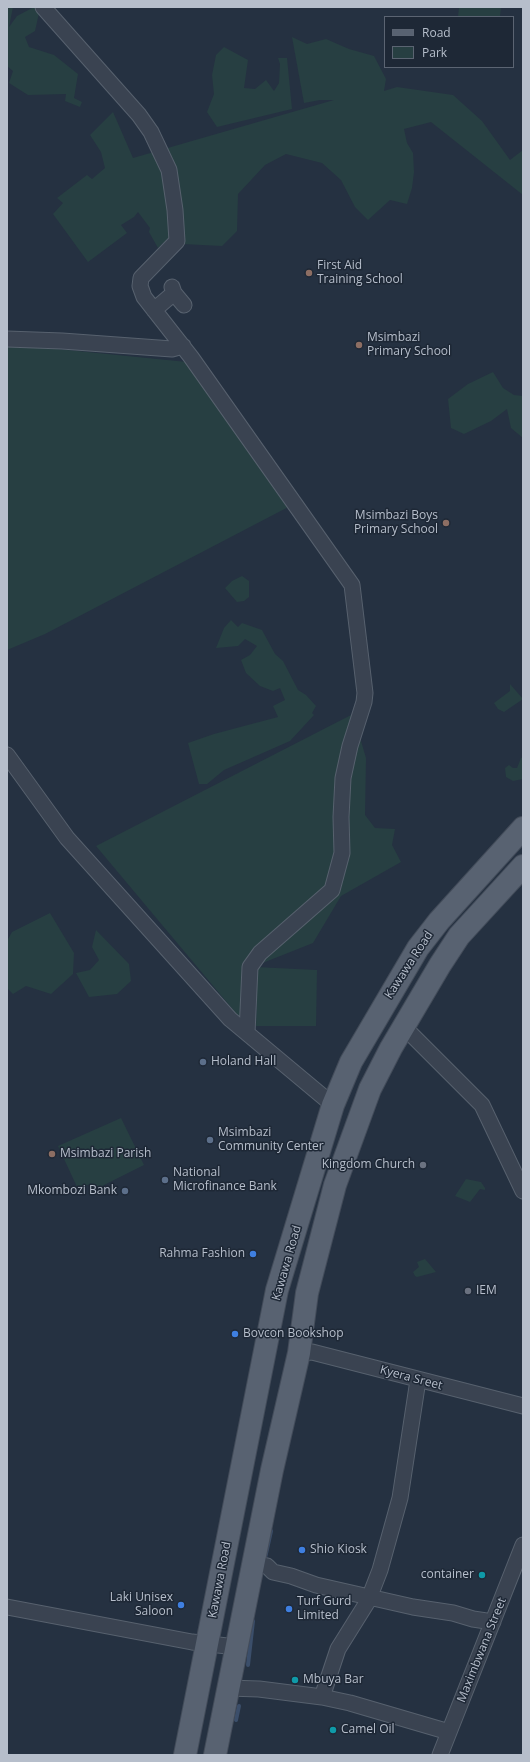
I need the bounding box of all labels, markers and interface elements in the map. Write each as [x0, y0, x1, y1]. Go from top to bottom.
legend [384, 16, 514, 68]
text: Road [422, 24, 451, 41]
text: Park [422, 44, 447, 61]
place label: First Aid Training School [317, 259, 403, 287]
marker: First Aid Training School [304, 268, 314, 278]
place label: Msimbazi Primary School [367, 331, 451, 359]
marker: Msimbazi Primary School [354, 340, 364, 350]
place label: Msimbazi Boys Primary School [354, 509, 438, 537]
marker: Msimbazi Boys Primary School [441, 518, 451, 528]
street label: Kawawa Road [382, 928, 436, 1002]
place label: Holand Hall [211, 1055, 276, 1069]
marker: Holand Hall [198, 1057, 208, 1067]
place label: Msimbazi Community Center [218, 1126, 324, 1154]
marker: Msimbazi Community Center [205, 1135, 215, 1145]
place label: Msimbazi Parish [60, 1147, 151, 1161]
marker: Msimbazi Parish [47, 1149, 57, 1159]
place label: Kingdom Church [322, 1158, 415, 1172]
marker: Kingdom Church [418, 1160, 428, 1170]
place label: National Microfinance Bank [173, 1166, 277, 1194]
marker: National Microfinance Bank [160, 1175, 170, 1185]
place label: Mkombozi Bank [27, 1184, 117, 1198]
marker: Mkombozi Bank [120, 1186, 130, 1196]
street label: Kawawa Road [269, 1224, 305, 1302]
place label: Rahma Fashion [159, 1247, 245, 1261]
marker: Rahma Fashion [248, 1249, 258, 1259]
place label: IEM [476, 1284, 497, 1298]
marker: IEM [463, 1286, 473, 1296]
place label: Bovcon Bookshop [243, 1327, 344, 1341]
marker: Bovcon Bookshop [230, 1329, 240, 1339]
street label: Kyera Sreet [378, 1363, 444, 1393]
street label: Kawawa Road [206, 1540, 234, 1620]
place label: Shio Kiosk [310, 1543, 367, 1557]
marker: Shio Kiosk [297, 1545, 307, 1555]
place label: container [421, 1568, 474, 1582]
marker: container [477, 1570, 487, 1580]
place label: Laki Unisex Saloon [110, 1591, 173, 1619]
place label: Turf Gurd Limited [297, 1595, 351, 1623]
street label: Maximbwana Street [454, 1595, 510, 1705]
marker: Laki Unisex Saloon [176, 1600, 186, 1610]
marker: Turf Gurd Limited [284, 1604, 294, 1614]
place label: Mbuya Bar [303, 1673, 364, 1687]
marker: Mbuya Bar [290, 1675, 300, 1685]
place label: Camel Oil [341, 1723, 395, 1737]
marker: Camel Oil [328, 1725, 338, 1735]

